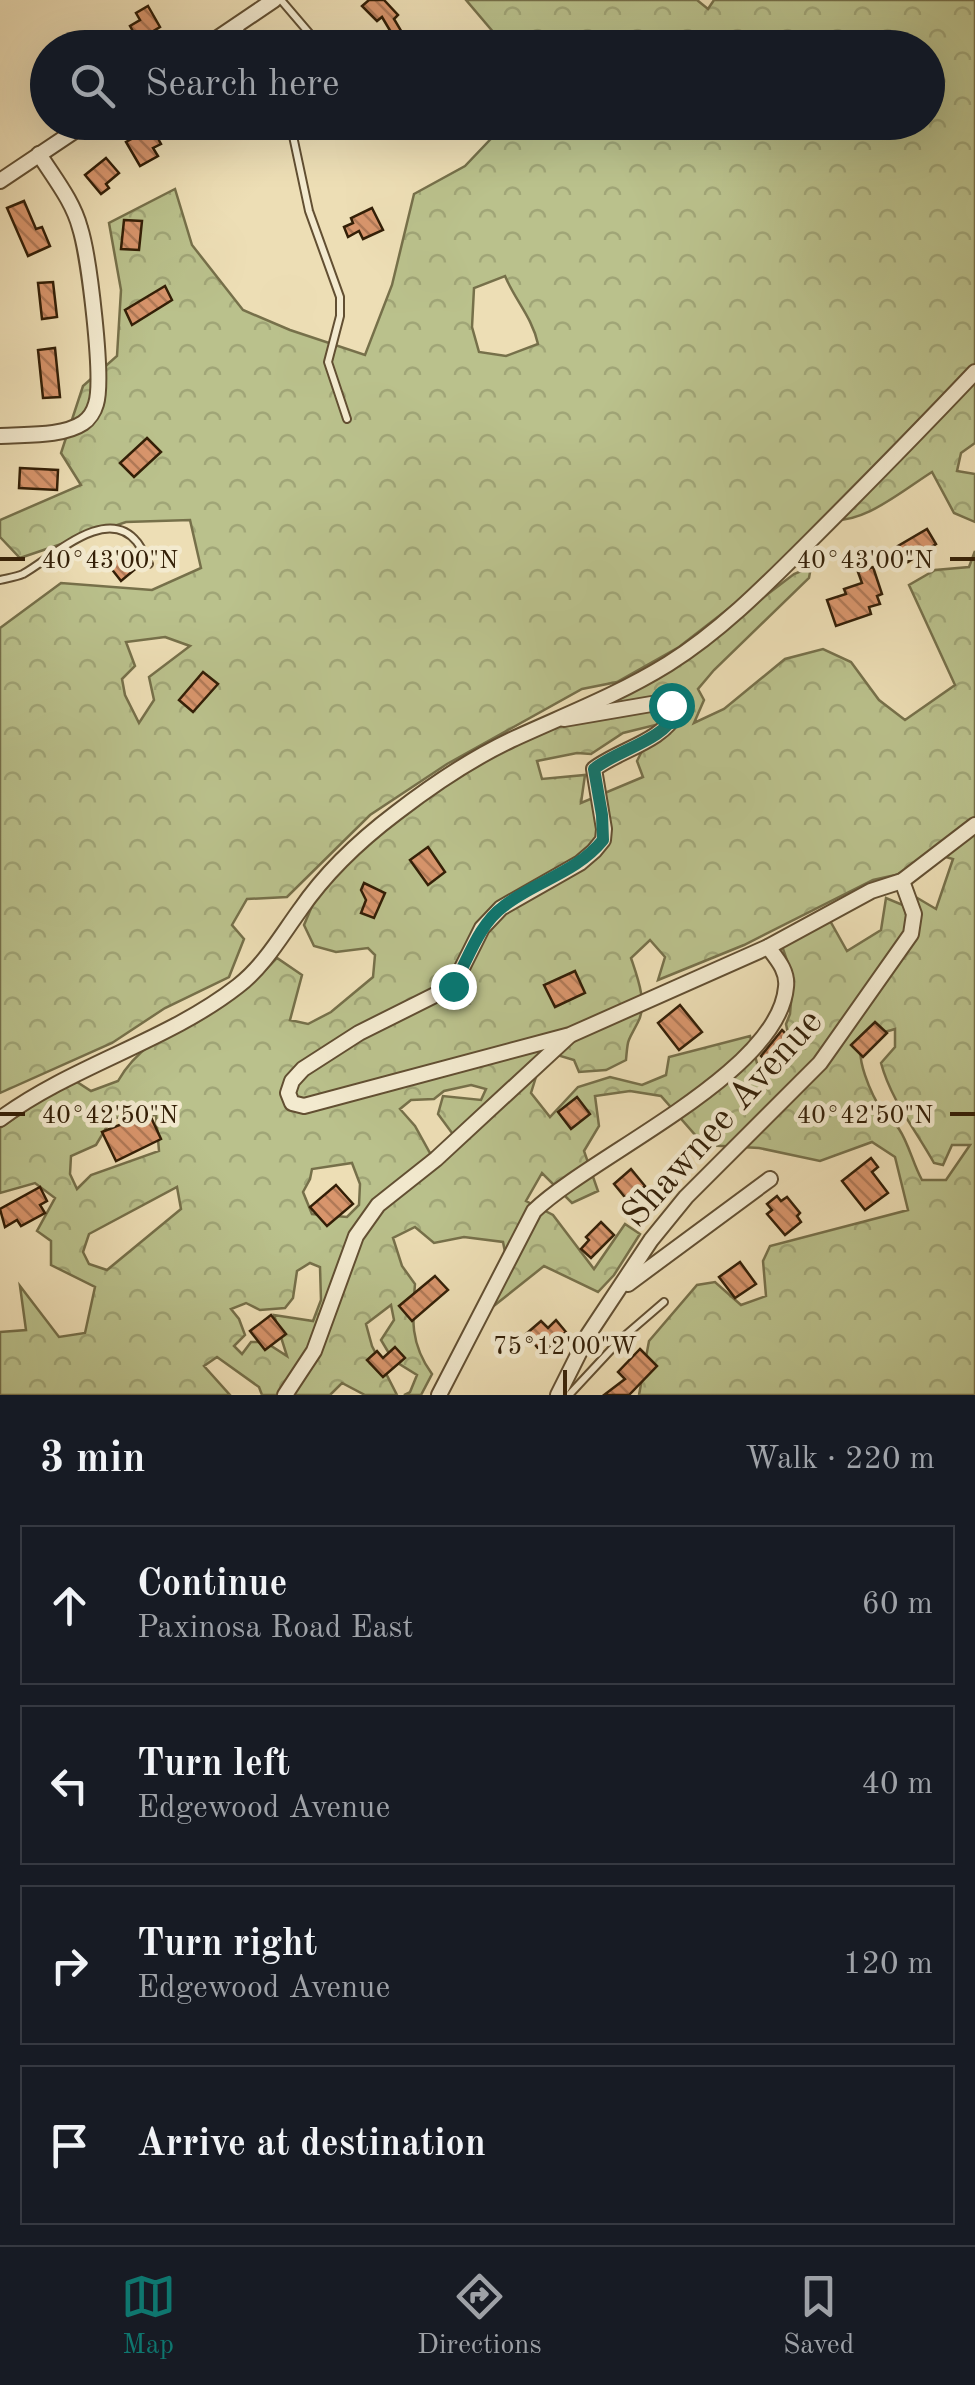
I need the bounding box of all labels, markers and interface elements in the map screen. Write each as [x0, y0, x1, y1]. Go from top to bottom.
search box [30, 30, 945, 140]
icon: search [65, 58, 120, 113]
text: Search here [145, 66, 340, 104]
text: 40°43'00"N [42, 549, 178, 574]
text: 40°43'00"N [797, 549, 933, 574]
route start [649, 683, 695, 729]
route end [431, 964, 477, 1010]
street label: Shawnee Avenue [616, 1003, 830, 1235]
text: 40°42'50"N [42, 1104, 178, 1129]
text: 40°42'50"N [797, 1104, 933, 1129]
text: 75°12'00"W [493, 1335, 637, 1360]
text: 3 min [40, 1439, 146, 1481]
text: Walk · 220 m [745, 1444, 935, 1476]
text: Continue [137, 1566, 287, 1604]
icon: ahead [42, 1578, 97, 1633]
text: 60 m [862, 1589, 933, 1621]
text: Paxinosa Road East [137, 1613, 413, 1645]
text: Turn left [137, 1746, 290, 1784]
icon: left [42, 1758, 97, 1813]
text: 40 m [862, 1769, 933, 1801]
text: Edgewood Avenue [137, 1793, 390, 1825]
text: Turn right [137, 1926, 317, 1964]
icon: right [42, 1938, 97, 1993]
text: 120 m [843, 1949, 933, 1981]
text: Edgewood Avenue [137, 1973, 390, 2005]
icon: arrive [42, 2118, 97, 2173]
text: Arrive at destination [137, 2126, 486, 2164]
tab: Map [121, 2269, 176, 2364]
tab: Directions [417, 2269, 542, 2364]
tab: Saved [783, 2269, 854, 2364]

